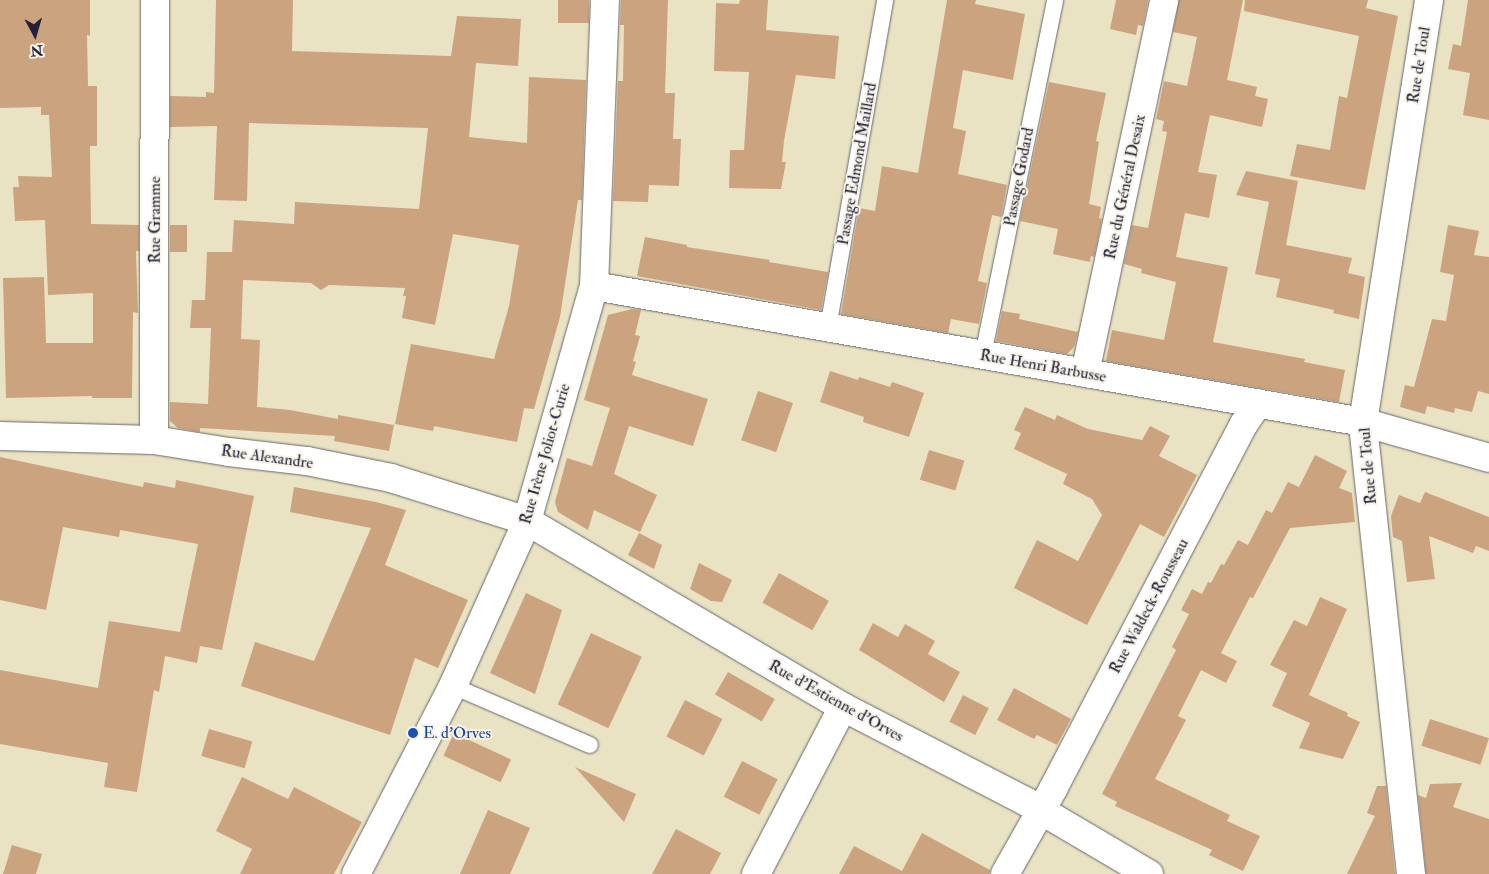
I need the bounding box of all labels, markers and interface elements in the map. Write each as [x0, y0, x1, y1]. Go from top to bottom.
north arrow [10, 10, 60, 60]
street label: Rue de Toul [1403, 25, 1435, 105]
text: N [30, 41, 44, 60]
street label: Passage Edmond Maillard [833, 81, 881, 247]
street label: Rue du Général Desaix [1100, 113, 1150, 261]
street label: Passage Godard [1000, 126, 1038, 228]
street label: Rue Gramme [145, 176, 165, 264]
street label: Rue Henri Barbusse [978, 345, 1108, 387]
street label: Rue Irène Joliot-Curie [516, 381, 574, 527]
street label: Rue de Toul [1355, 427, 1381, 505]
street label: Rue Alexandre [220, 441, 314, 473]
street label: Rue Waldeck-Rousseau [1105, 535, 1193, 677]
street label: Rue d'Estienne d'Orves [765, 656, 907, 746]
place label: E. d’Orves [423, 723, 491, 743]
marker: E. d’Orves [407, 727, 419, 739]

